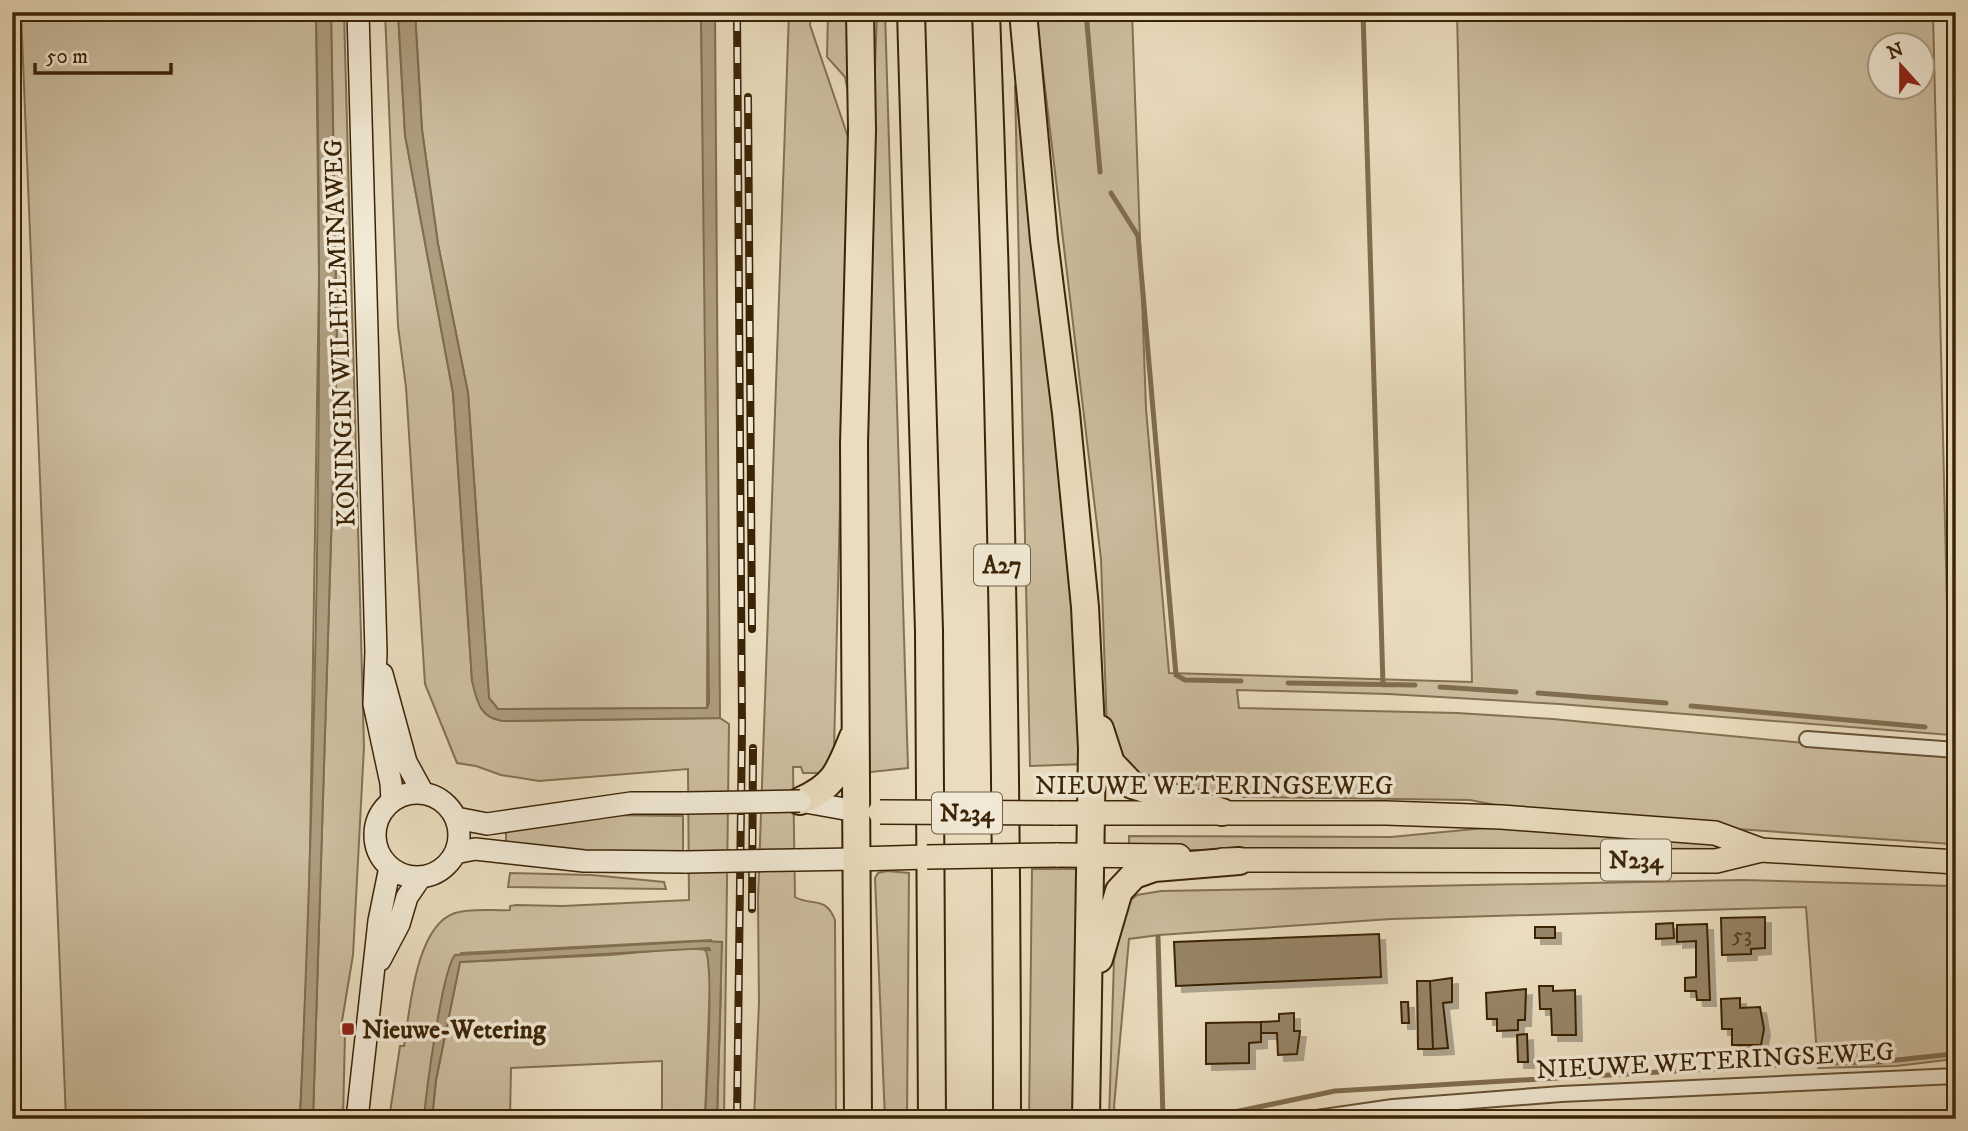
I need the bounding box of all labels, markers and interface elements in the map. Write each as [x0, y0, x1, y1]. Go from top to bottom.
scale bar [35, 32, 172, 76]
north arrow [1867, 32, 1937, 102]
text: N [1884, 38, 1907, 65]
text: 50 m [46, 44, 88, 70]
street label: KONINGIN WILHELMINAWEG [317, 138, 364, 528]
road number: A27 [974, 544, 1030, 586]
street label: NIEUWE WETERINGSEWEG [1035, 770, 1393, 803]
road number: N234 [932, 792, 1002, 834]
road number: N234 [1601, 840, 1671, 880]
house number: 53 [1732, 921, 1752, 950]
place label: Nieuwe-Wetering [362, 1014, 547, 1047]
marker: Nieuwe-Wetering [340, 1021, 356, 1037]
street label: NIEUWE WETERINGSEWEG [1535, 1036, 1895, 1087]

